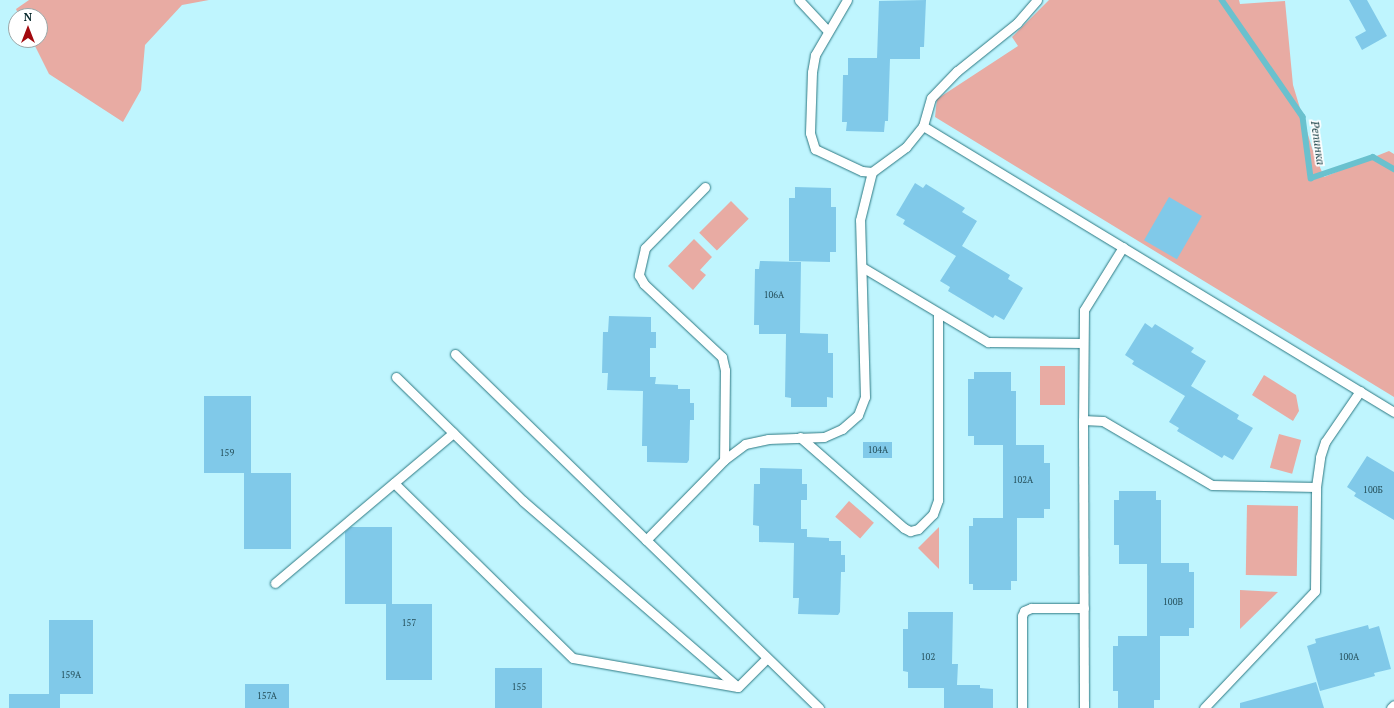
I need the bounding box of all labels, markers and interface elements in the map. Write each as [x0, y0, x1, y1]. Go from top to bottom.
north arrow [8, 8, 48, 48]
text: N [24, 10, 32, 24]
water label: Репинка [1308, 120, 1328, 166]
house number: 106А [764, 290, 784, 300]
house number: 104А [868, 445, 888, 455]
house number: 159 [220, 448, 234, 458]
house number: 102А [1013, 475, 1033, 485]
house number: 100Б [1363, 485, 1383, 495]
house number: 100В [1163, 597, 1183, 607]
house number: 157 [402, 618, 416, 628]
house number: 102 [921, 652, 935, 662]
house number: 100А [1339, 652, 1359, 662]
house number: 159А [61, 670, 81, 680]
house number: 155 [512, 682, 526, 692]
house number: 157А [257, 691, 277, 701]

